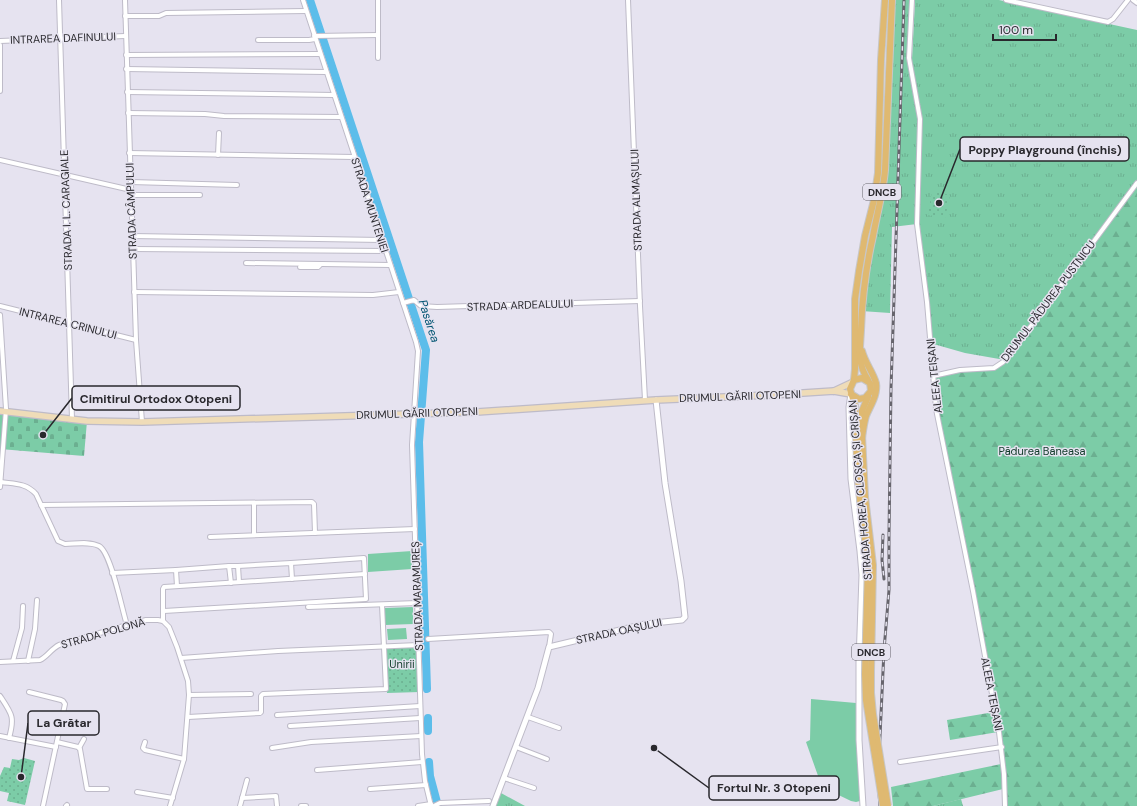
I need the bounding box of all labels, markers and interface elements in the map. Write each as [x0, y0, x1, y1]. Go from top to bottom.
scale bar [993, 16, 1056, 42]
text: 100 m [999, 22, 1033, 38]
street label: INTRAREA DAFINULUI [10, 29, 116, 47]
callout: Poppy Playground (închis) [960, 137, 1129, 161]
text: Poppy Playground (închis) [968, 142, 1122, 158]
street label: STRADA I. L. CARAGIALE [57, 149, 75, 271]
street label: STRADA ALMAȘULUI [627, 149, 645, 251]
street label: STRADA MUNTENIEI [348, 156, 392, 254]
street label: STRADA CÂMPULUI [122, 163, 140, 259]
road number: DNCB [863, 184, 901, 200]
street label: DRUMUL PĂDUREA PUSTNICU [998, 238, 1098, 364]
street label: STRADA ARDEALULUI [467, 296, 573, 314]
water label: Pasărea [415, 298, 444, 345]
street label: INTRAREA CRINULUI [18, 304, 118, 342]
street label: ALEEA TEIȘANI [923, 338, 945, 414]
callout: Cimitirul Ortodox Otopeni [72, 386, 240, 410]
street label: DRUMUL GĂRII OTOPENI [679, 387, 801, 405]
text: Cimitirul Ortodox Otopeni [80, 391, 232, 407]
street label: STRADA HOREA, CLOȘCA ȘI CRIȘAN [845, 400, 875, 580]
street label: DRUMUL GĂRII OTOPENI [356, 404, 478, 422]
park label: Pădurea Băneasa [999, 444, 1086, 458]
street label: STRADA MARAMUREȘ [408, 541, 426, 651]
street label: STRADA POLONĂ [59, 614, 147, 652]
street label: STRADA OAȘULUI [575, 615, 663, 647]
road number: DNCB [852, 644, 890, 660]
street label: ALEEA TEIȘANI [978, 656, 1006, 732]
park label: Unirii [389, 657, 415, 671]
callout: La Grătar [28, 711, 99, 735]
text: La Grătar [37, 715, 92, 731]
callout: Fortul Nr. 3 Otopeni [709, 776, 839, 800]
text: Fortul Nr. 3 Otopeni [717, 780, 831, 796]

